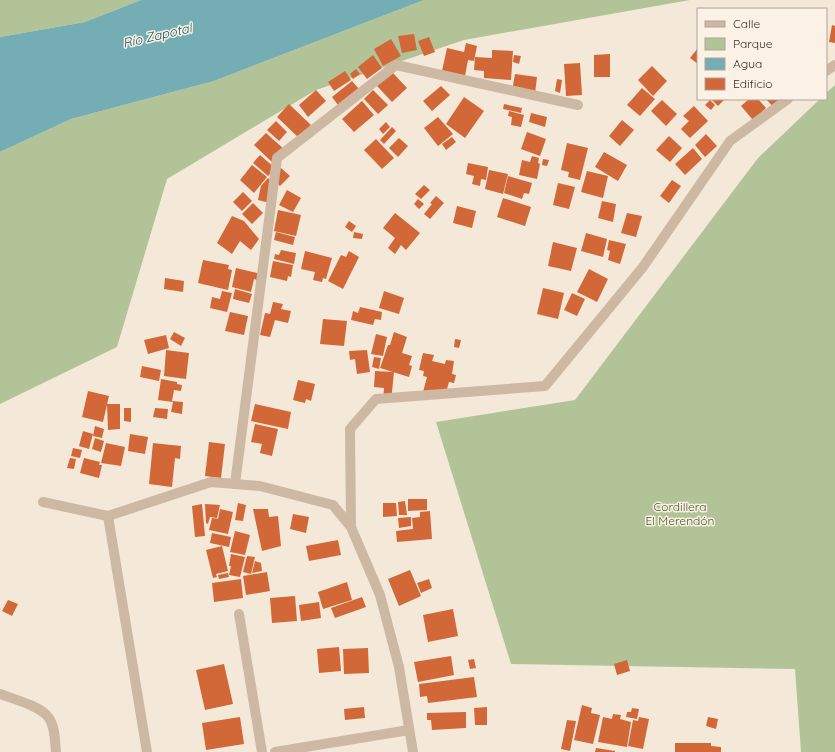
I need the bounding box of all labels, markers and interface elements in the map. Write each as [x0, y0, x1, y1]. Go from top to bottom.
legend [697, 8, 827, 100]
text: Calle [733, 16, 761, 31]
water label: Río Zapotal [121, 19, 195, 51]
text: Parque [733, 36, 773, 51]
text: Agua [733, 56, 762, 71]
text: Edificio [733, 76, 773, 91]
park label: Cordillera El Merendón [645, 499, 715, 528]

